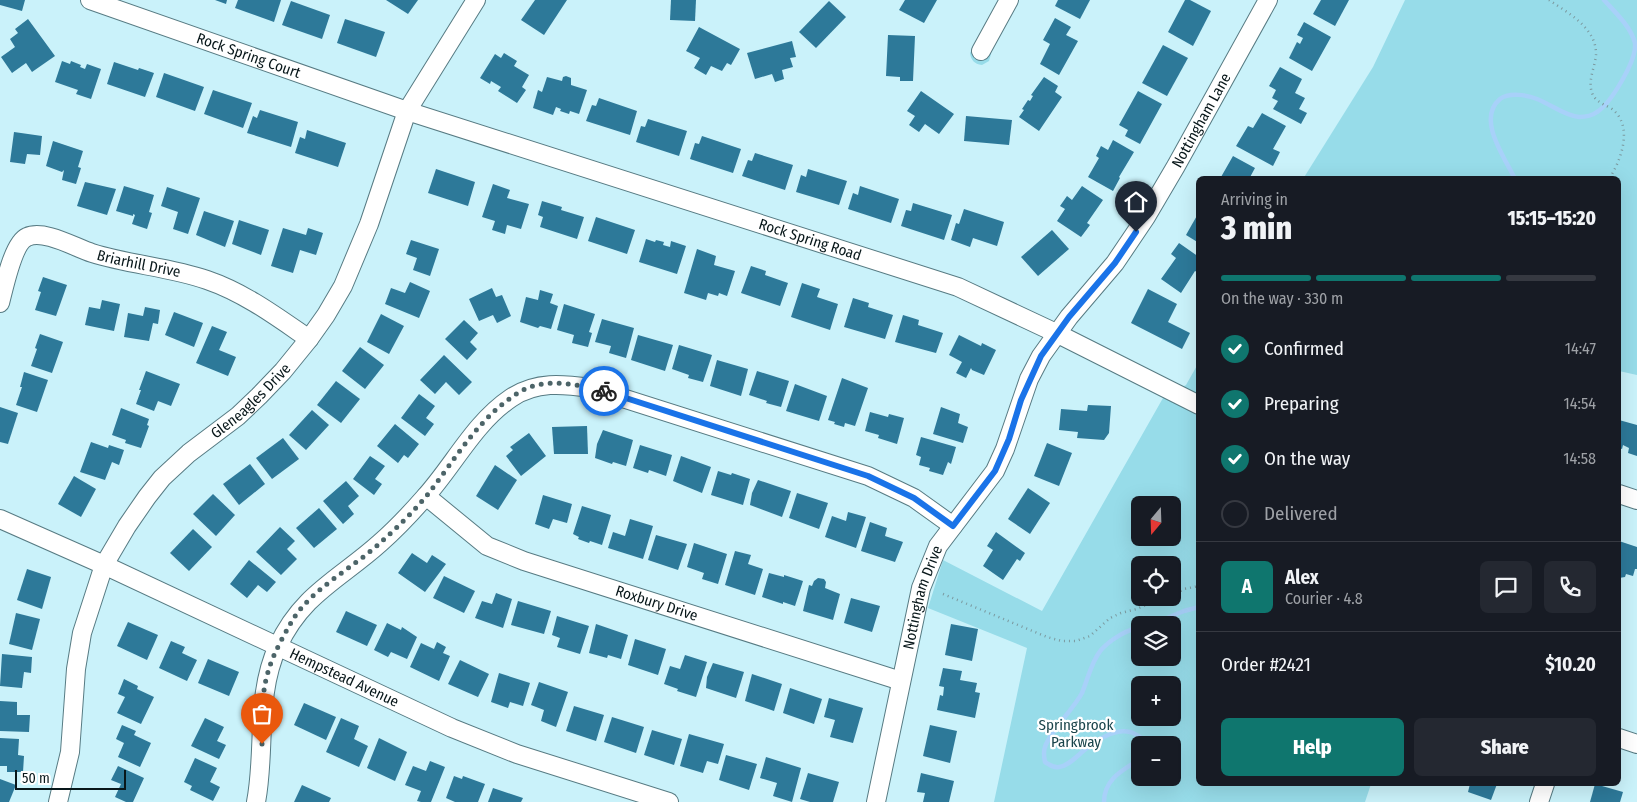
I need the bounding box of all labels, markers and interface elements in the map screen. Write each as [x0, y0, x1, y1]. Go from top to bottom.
street label: Rock Spring Court [194, 29, 303, 82]
street label: Nottingham Lane [1168, 70, 1235, 171]
pin [1115, 181, 1157, 232]
icon: home [1122, 188, 1150, 216]
text: Arriving in [1221, 190, 1288, 209]
text: 15:15–15:20 [1507, 207, 1596, 230]
text: 3 min [1221, 209, 1292, 247]
street label: Rock Spring Road [756, 215, 864, 265]
street label: Briarhill Drive [95, 246, 182, 281]
text: On the way · 330 m [1221, 289, 1343, 308]
icon: check [1221, 335, 1249, 363]
text: Confirmed [1264, 337, 1344, 360]
text: 14:47 [1565, 339, 1596, 358]
street label: Gleneagles Drive [207, 360, 294, 442]
courier [579, 366, 629, 416]
icon: bike [590, 377, 618, 405]
icon: check [1221, 390, 1249, 418]
text: Preparing [1264, 392, 1339, 415]
text: 14:54 [1563, 394, 1596, 413]
icon: check [1221, 445, 1249, 473]
text: On the way [1264, 447, 1350, 470]
text: 14:58 [1563, 449, 1596, 468]
north arrow [1131, 496, 1181, 546]
map controls [1131, 496, 1181, 786]
text: Delivered [1264, 502, 1338, 525]
street label: Nottingham Drive [899, 543, 946, 651]
button: locate [1131, 556, 1181, 606]
button: chat [1480, 561, 1532, 613]
button: phone [1544, 561, 1596, 613]
text: Alex [1285, 566, 1319, 589]
text: A [1242, 575, 1252, 598]
street label: Roxbury Drive [613, 582, 700, 625]
text: Courier · 4.8 [1285, 589, 1363, 608]
button: layers [1131, 616, 1181, 666]
street label: Hempstead Avenue [287, 644, 402, 711]
text: Order #2421 [1221, 653, 1311, 676]
text: $10.20 [1545, 653, 1596, 676]
button: + [1131, 676, 1181, 726]
pin [241, 693, 283, 744]
icon: bag [248, 700, 276, 728]
park label: Springbrook Parkway [1039, 716, 1113, 751]
button: Help [1221, 718, 1404, 776]
button: Share [1414, 718, 1596, 776]
button: − [1131, 736, 1181, 786]
scale bar [15, 767, 126, 790]
text: 50 m [22, 770, 50, 787]

